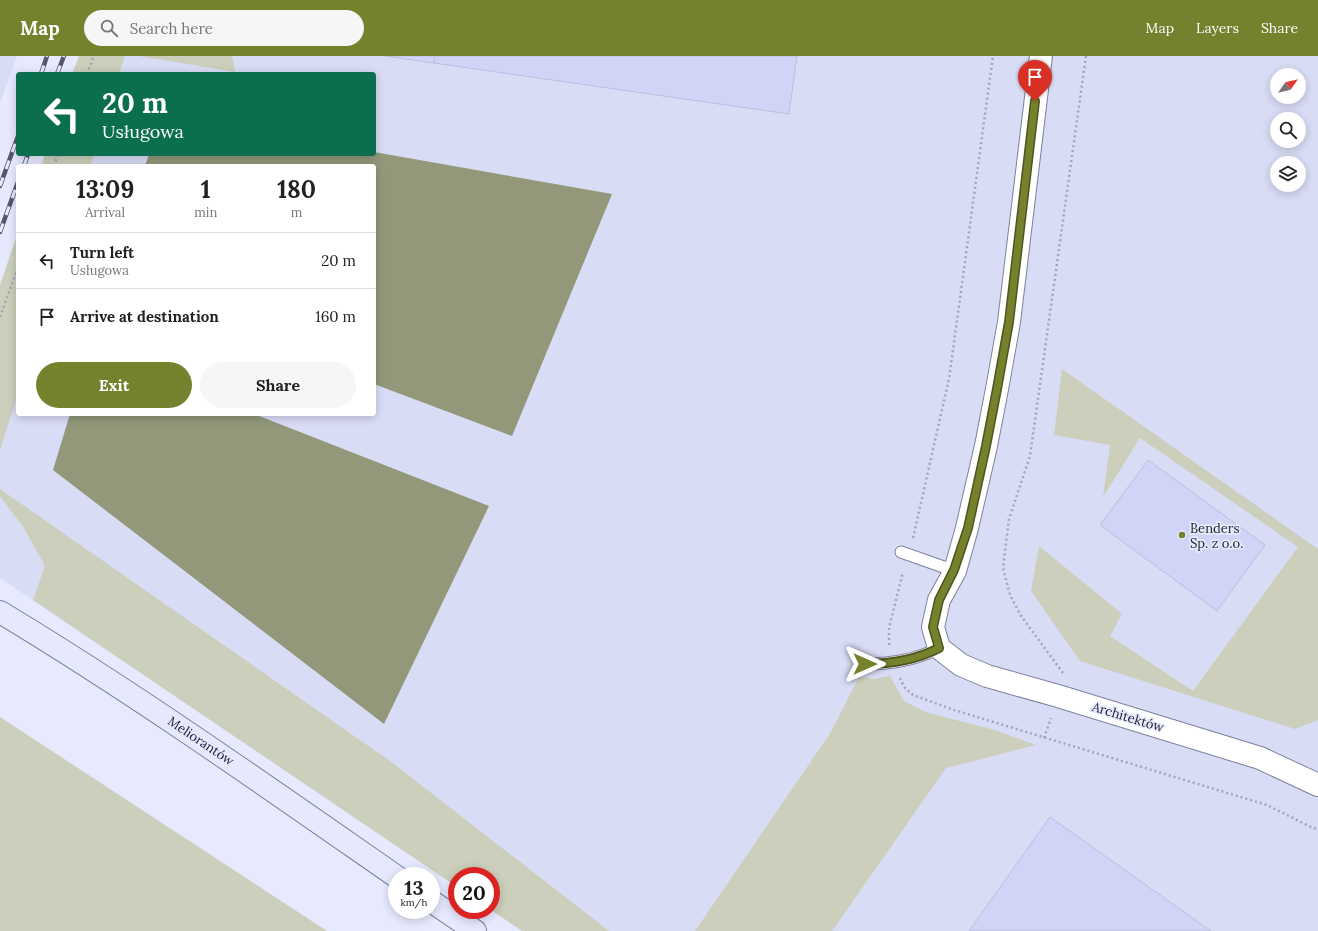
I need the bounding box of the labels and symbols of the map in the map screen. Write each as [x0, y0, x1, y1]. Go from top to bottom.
pin [1018, 60, 1052, 101]
north arrow [1270, 68, 1306, 104]
place label: Benders Sp. z o.o. [1190, 520, 1243, 552]
marker: Benders Sp. z o.o. [1177, 530, 1187, 540]
position arrow [844, 643, 886, 685]
street label: Architektów [1089, 698, 1167, 736]
street label: Meliorantów [164, 713, 238, 770]
speed limit sign: 20 [448, 867, 500, 919]

